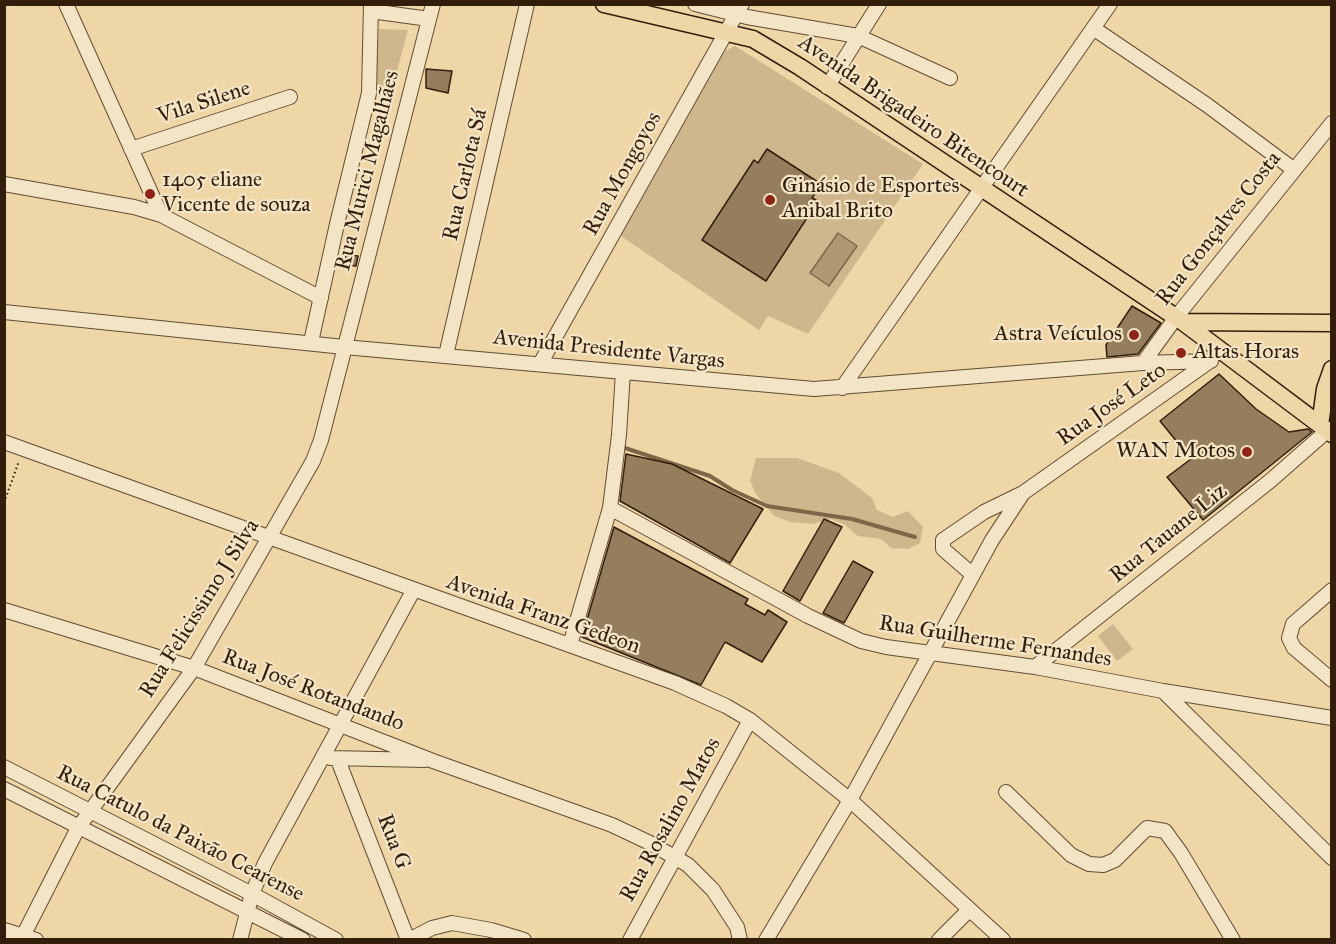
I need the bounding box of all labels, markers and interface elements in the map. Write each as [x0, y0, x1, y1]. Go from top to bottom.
street label: Avenida Brigadeiro Bitencourt [793, 30, 1033, 204]
street label: Rua Murici Magalhães [330, 68, 406, 274]
street label: Vila Silene [154, 76, 254, 130]
street label: Rua Carlota Sá [438, 107, 494, 243]
street label: Rua Mongoyos [578, 108, 668, 240]
street label: Rua Gonçalves Costa [1151, 147, 1287, 311]
place label: 1405 eliane Vicente de souza [162, 168, 311, 220]
place label: Ginásio de Esportes Anibal Brito [782, 174, 959, 226]
marker: 1405 eliane Vicente de souza [143, 187, 157, 201]
marker: Ginásio de Esportes Anibal Brito [763, 193, 777, 207]
place label: Astra Veículos [994, 322, 1122, 348]
street label: Avenida Presidente Vargas [492, 325, 726, 375]
marker: Astra Veículos [1127, 328, 1141, 342]
place label: Altas Horas [1193, 340, 1299, 366]
marker: Altas Horas [1174, 346, 1188, 360]
street label: Rua José Leto [1052, 358, 1172, 452]
place label: WAN Motos [1116, 439, 1235, 465]
marker: WAN Motos [1240, 445, 1254, 459]
street label: Rua Tauane Liz [1105, 479, 1233, 589]
street label: Rua Felicissimo J Silva [134, 515, 266, 703]
street label: Avenida Franz Gedeon [443, 569, 643, 661]
street label: Rua Guilherme Fernandes [877, 611, 1113, 673]
street label: Rua José Rotandando [218, 644, 408, 738]
street label: Rua Rosalino Matos [615, 733, 727, 907]
street label: Rua Catulo da Paixão Cearense [52, 760, 308, 908]
street label: Rua G [370, 811, 416, 873]

